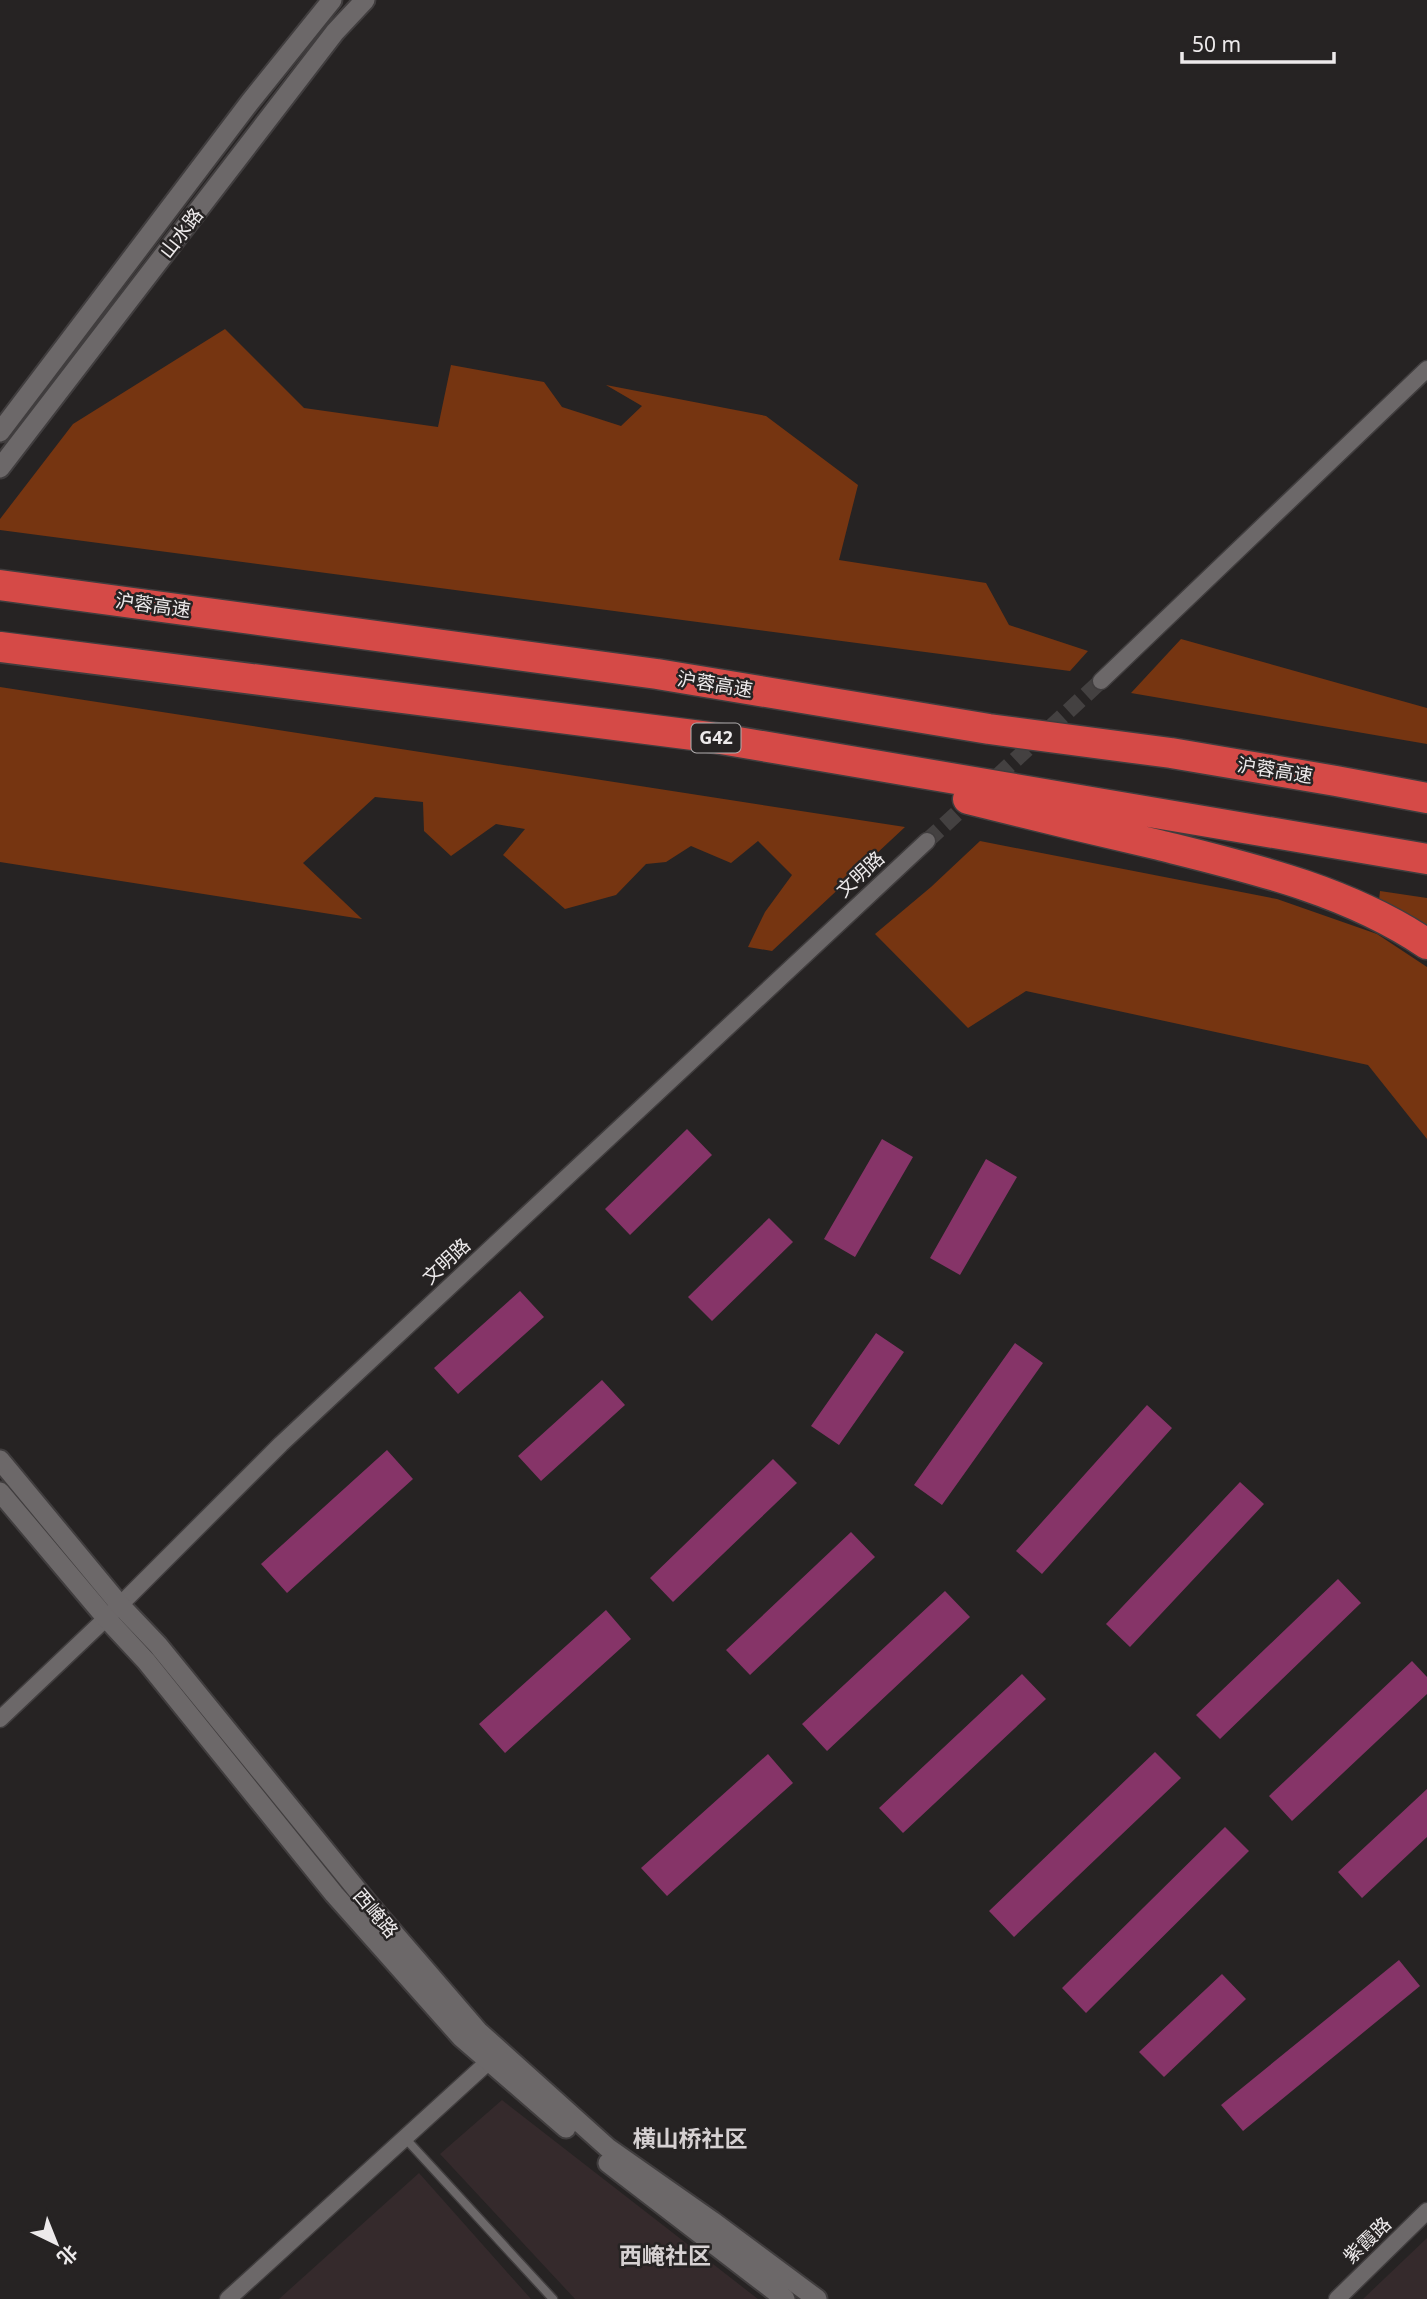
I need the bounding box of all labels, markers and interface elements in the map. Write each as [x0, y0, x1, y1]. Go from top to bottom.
scale bar [1182, 21, 1334, 65]
text: 50 m [1192, 30, 1241, 58]
street label: 山水路 [153, 203, 209, 263]
street label: 沪蓉高速 [114, 587, 192, 623]
street label: 沪蓉高速 [675, 665, 755, 703]
road number: G42 [692, 724, 740, 752]
street label: 沪蓉高速 [1235, 751, 1315, 789]
street label: 文明路 [830, 845, 890, 903]
street label: 文明路 [416, 1232, 476, 1290]
street label: 西崦路 [348, 1883, 404, 1943]
district label: 横山桥社区 [633, 2122, 748, 2154]
north arrow [21, 2208, 91, 2278]
street label: 紫霞路 [1337, 2211, 1397, 2269]
text: 北 [52, 2239, 83, 2271]
district label: 西崦社区 [619, 2239, 711, 2271]

